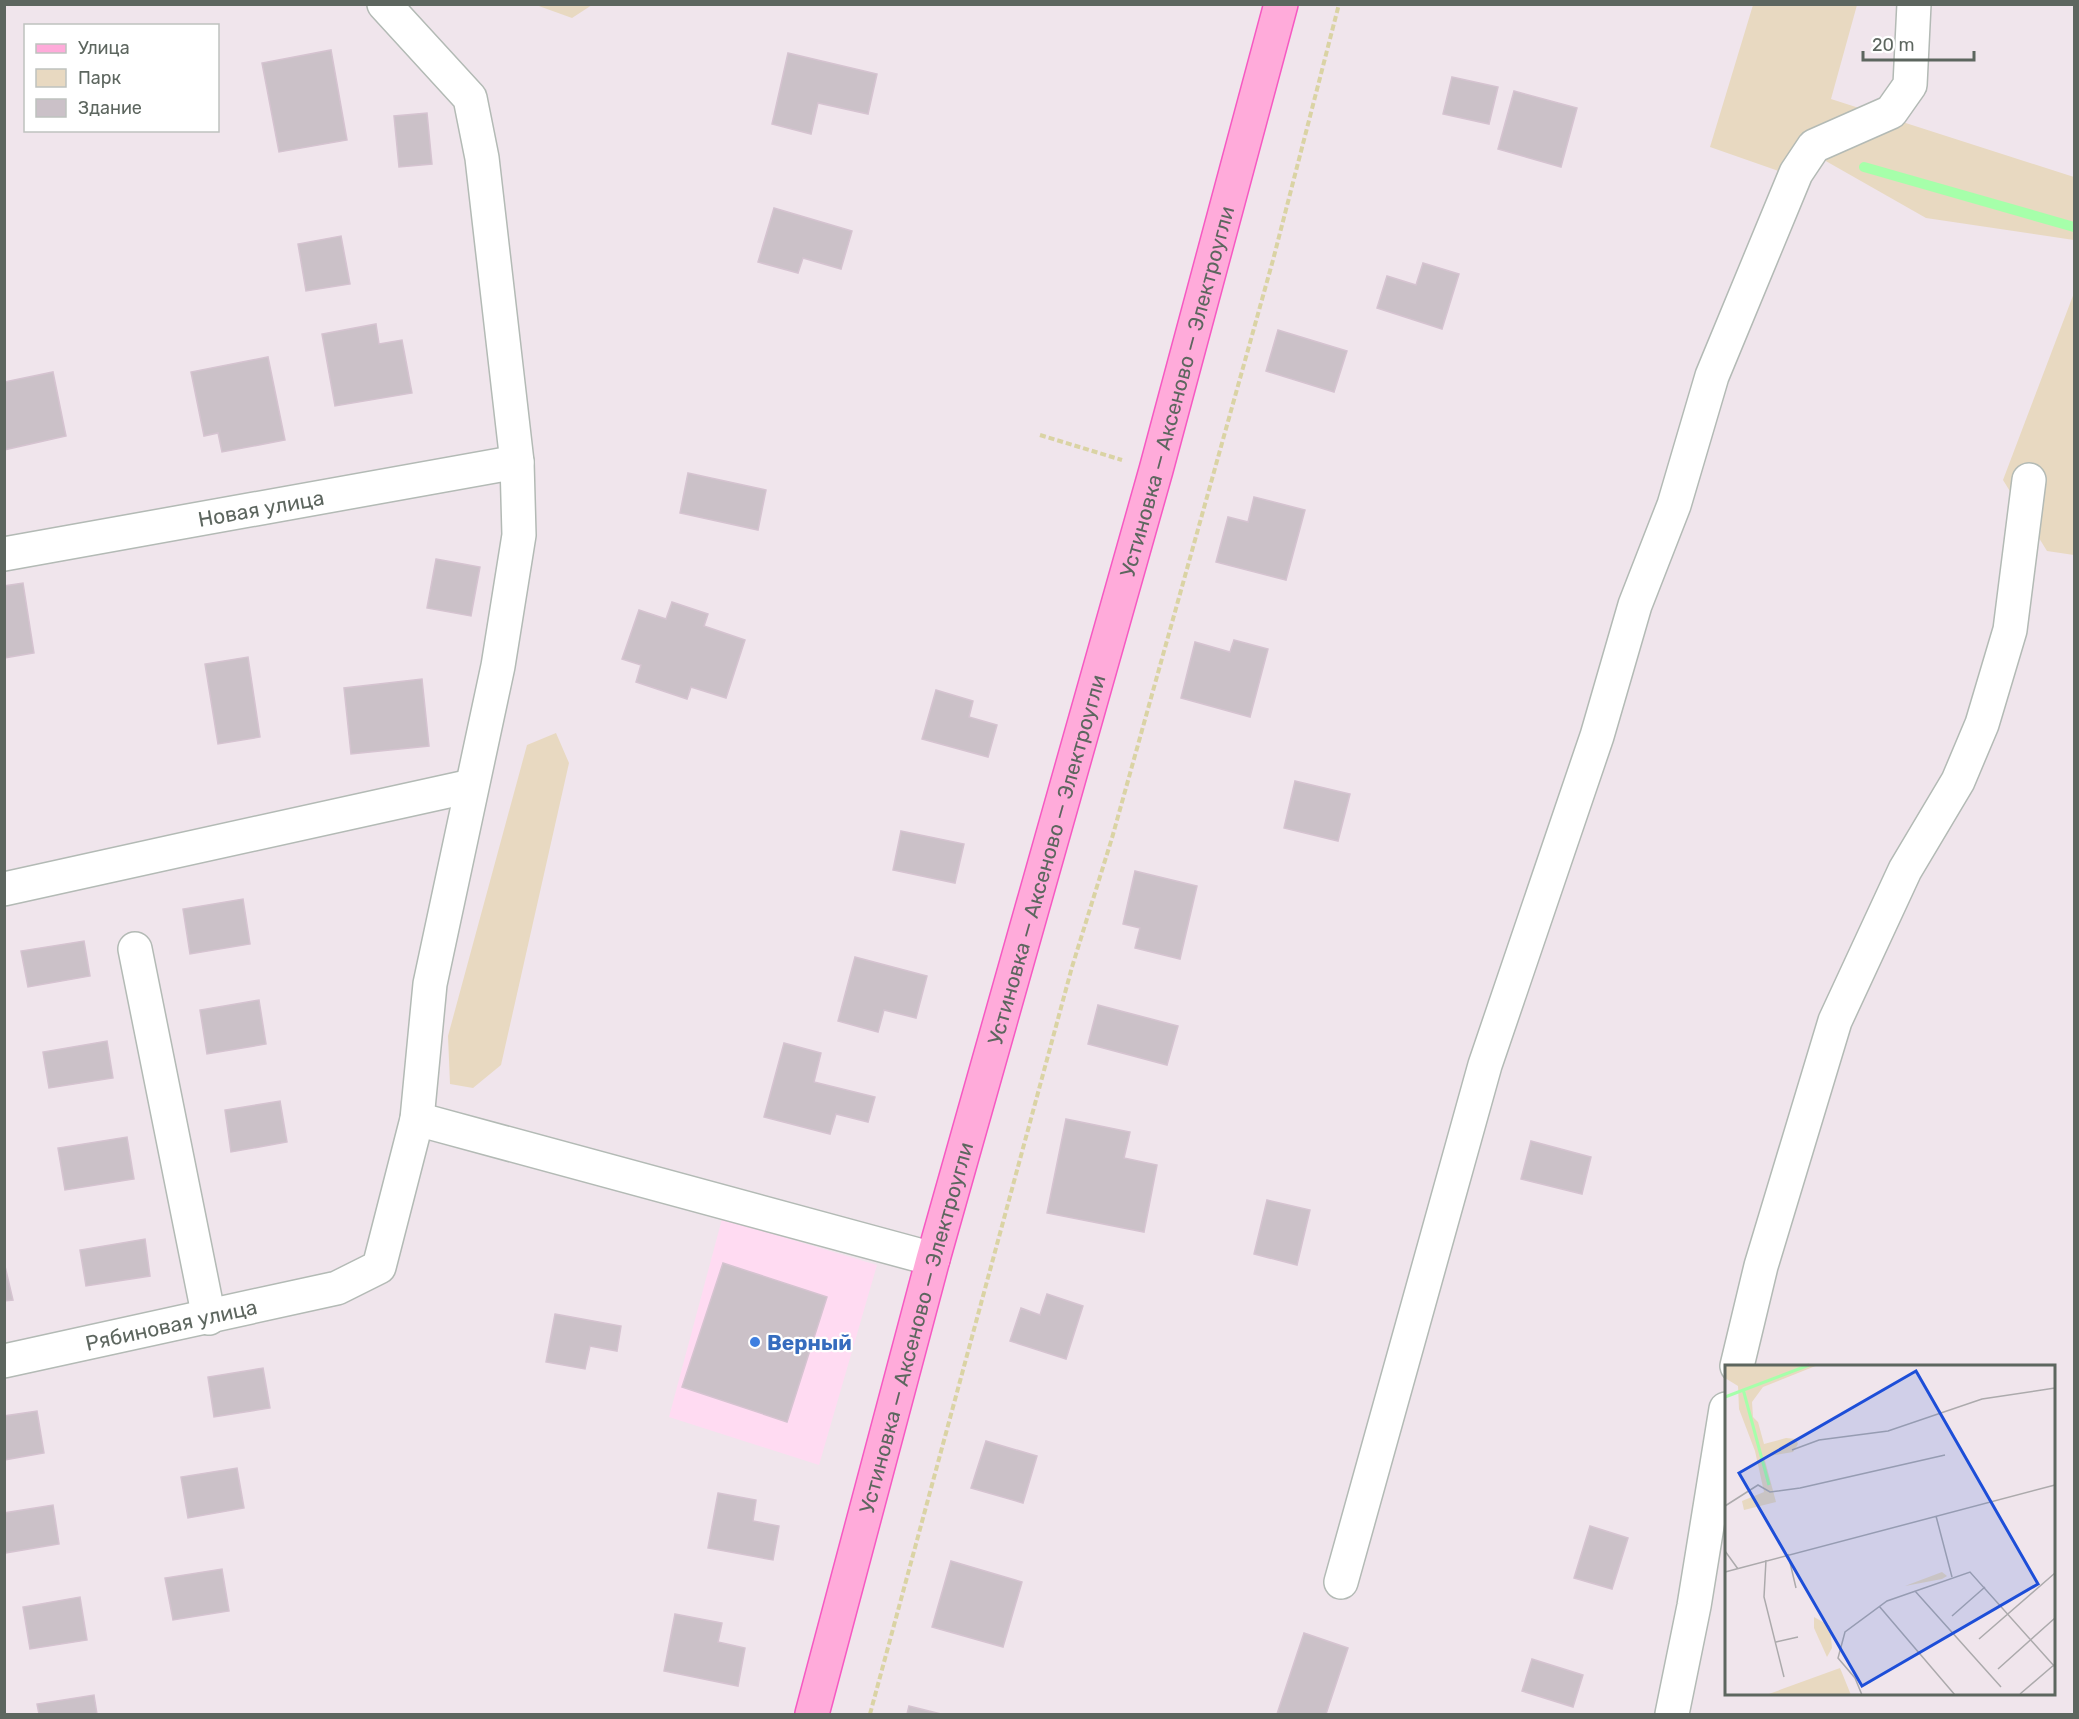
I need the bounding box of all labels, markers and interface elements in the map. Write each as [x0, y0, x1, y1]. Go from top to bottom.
legend [24, 24, 219, 132]
scale bar [1863, 24, 1974, 62]
text: 20 m [1872, 34, 1914, 56]
text: Улица [78, 37, 130, 59]
text: Парк [78, 67, 122, 89]
text: Здание [78, 97, 142, 119]
street label: Устиновка — Аксеново — Электроугли [1114, 203, 1239, 580]
street label: Новая улица [196, 484, 326, 531]
street label: Устиновка — Аксеново — Электроугли [982, 672, 1110, 1047]
street label: Устиновка — Аксеново — Электроугли [853, 1139, 978, 1516]
street label: Рябиновая улица [83, 1293, 259, 1355]
place label: Верный [767, 1330, 852, 1355]
marker: Верный [748, 1335, 762, 1349]
inset map [1725, 1365, 2055, 1695]

